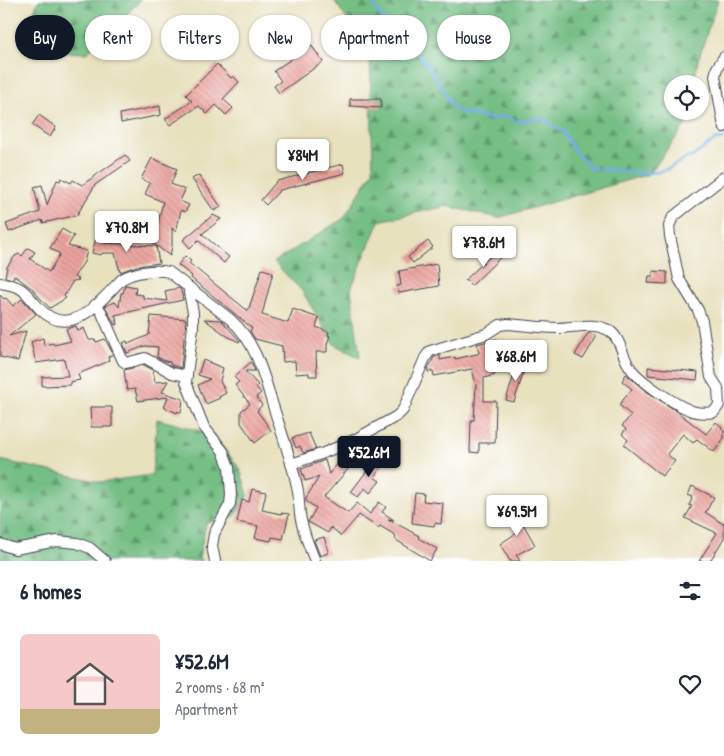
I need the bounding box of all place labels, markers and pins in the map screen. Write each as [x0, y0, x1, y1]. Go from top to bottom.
pin: ¥84M [273, 138, 333, 181]
pin: ¥70.8M [86, 210, 168, 253]
pin: ¥78.6M [443, 226, 525, 268]
pin: ¥68.6M [475, 340, 557, 382]
pin: ¥52.6M [328, 436, 410, 478]
pin: ¥69.5M [476, 494, 558, 537]

